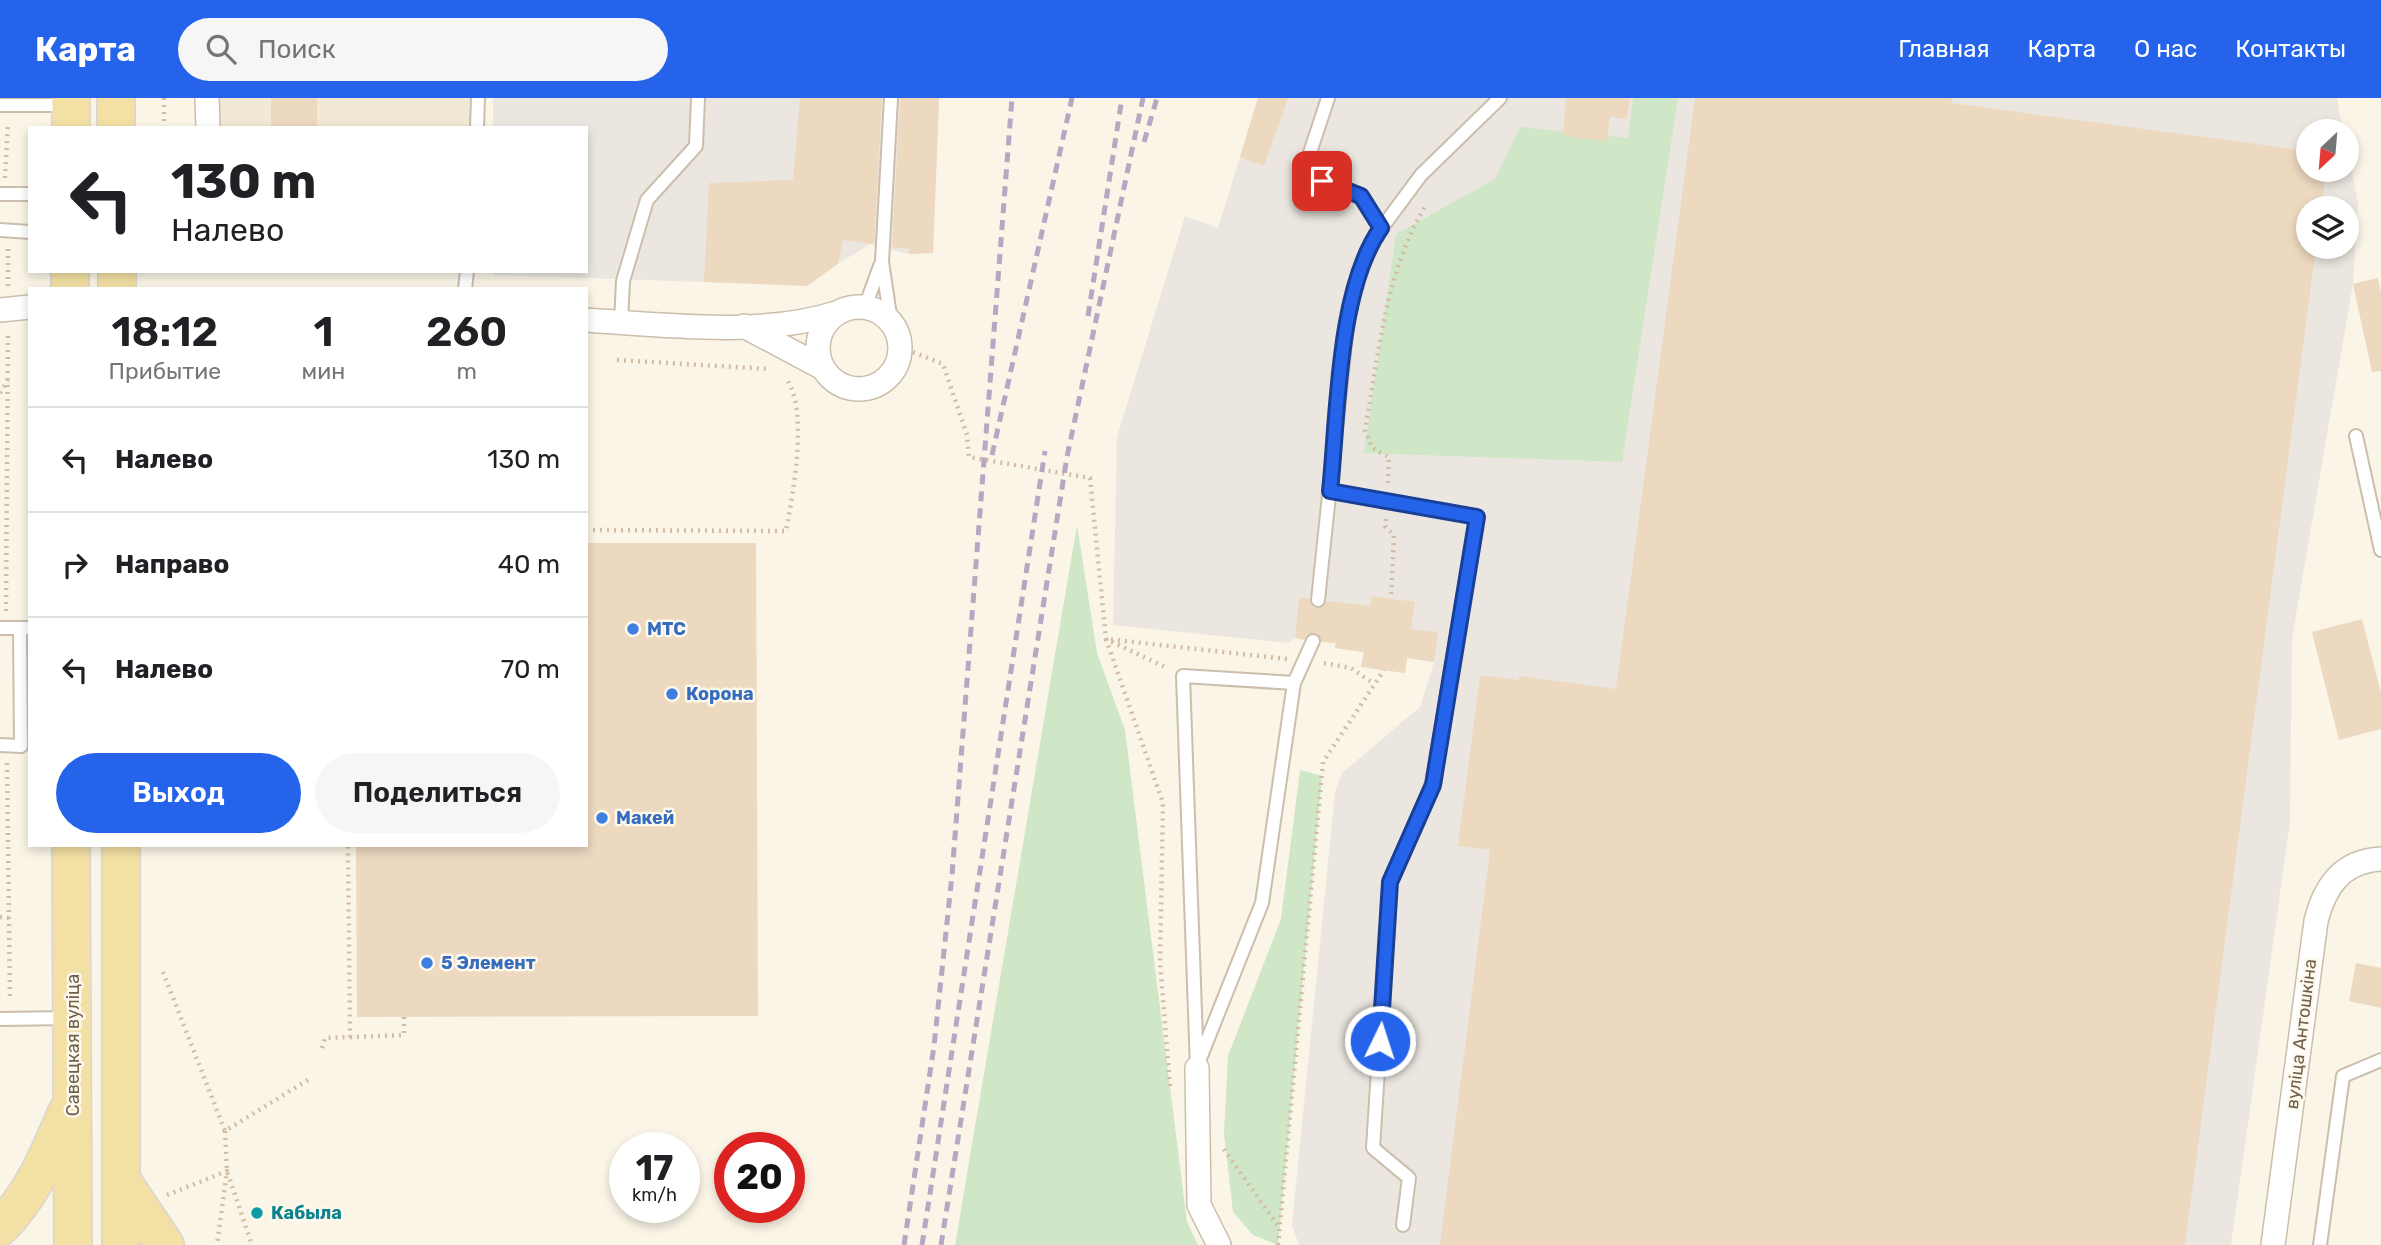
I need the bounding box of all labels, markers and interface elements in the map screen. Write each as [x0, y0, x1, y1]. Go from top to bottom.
search box [178, 18, 668, 81]
text: Карта [35, 30, 136, 69]
icon: search [202, 30, 240, 68]
text: Поиск [258, 34, 336, 65]
text: Главная [1898, 35, 1990, 63]
text: Карта [2028, 35, 2096, 63]
text: О нас [2134, 35, 2197, 63]
text: Контакты [2235, 35, 2346, 63]
north arrow [2296, 119, 2359, 182]
map controls [2296, 119, 2359, 259]
pin [1292, 151, 1352, 211]
text: 130 m [171, 152, 316, 210]
icon: left [56, 154, 147, 245]
icon: arrive [1303, 162, 1341, 200]
button: layers [2296, 196, 2359, 259]
text: Налево [171, 211, 284, 249]
text: 18:12 [111, 307, 218, 357]
text: 1 [313, 307, 334, 357]
text: 260 [426, 307, 507, 357]
text: Прибытие [109, 357, 221, 385]
text: мин [302, 357, 345, 385]
text: m [456, 357, 477, 385]
icon: left [56, 441, 94, 479]
text: Налево [115, 444, 213, 475]
text: 130 m [487, 444, 560, 475]
icon: right [56, 546, 94, 584]
text: Направо [115, 549, 229, 580]
text: 40 m [498, 549, 560, 580]
place label: МТС [647, 618, 686, 640]
marker: МТС [625, 621, 641, 637]
icon: left [56, 651, 94, 689]
text: Налево [115, 654, 213, 685]
text: 70 m [501, 654, 560, 685]
place label: Корона [686, 683, 754, 705]
marker: Корона [664, 686, 680, 702]
button: Выход [56, 753, 301, 833]
button: Поделиться [315, 753, 560, 833]
place label: Макей [616, 807, 674, 829]
marker: Макей [594, 810, 610, 826]
place label: 5 Элемент [441, 952, 536, 974]
marker: 5 Элемент [419, 955, 435, 971]
street label: вуліца Антошкіна [2281, 958, 2321, 1110]
street label: Савецкая вуліца [62, 974, 84, 1116]
position arrow [1343, 1004, 1417, 1078]
speed limit sign: 20 [714, 1132, 805, 1223]
text: 17 [636, 1147, 673, 1189]
text: km/h [632, 1184, 677, 1206]
place label: Кабыла [271, 1202, 342, 1224]
marker: Кабыла [249, 1205, 265, 1221]

